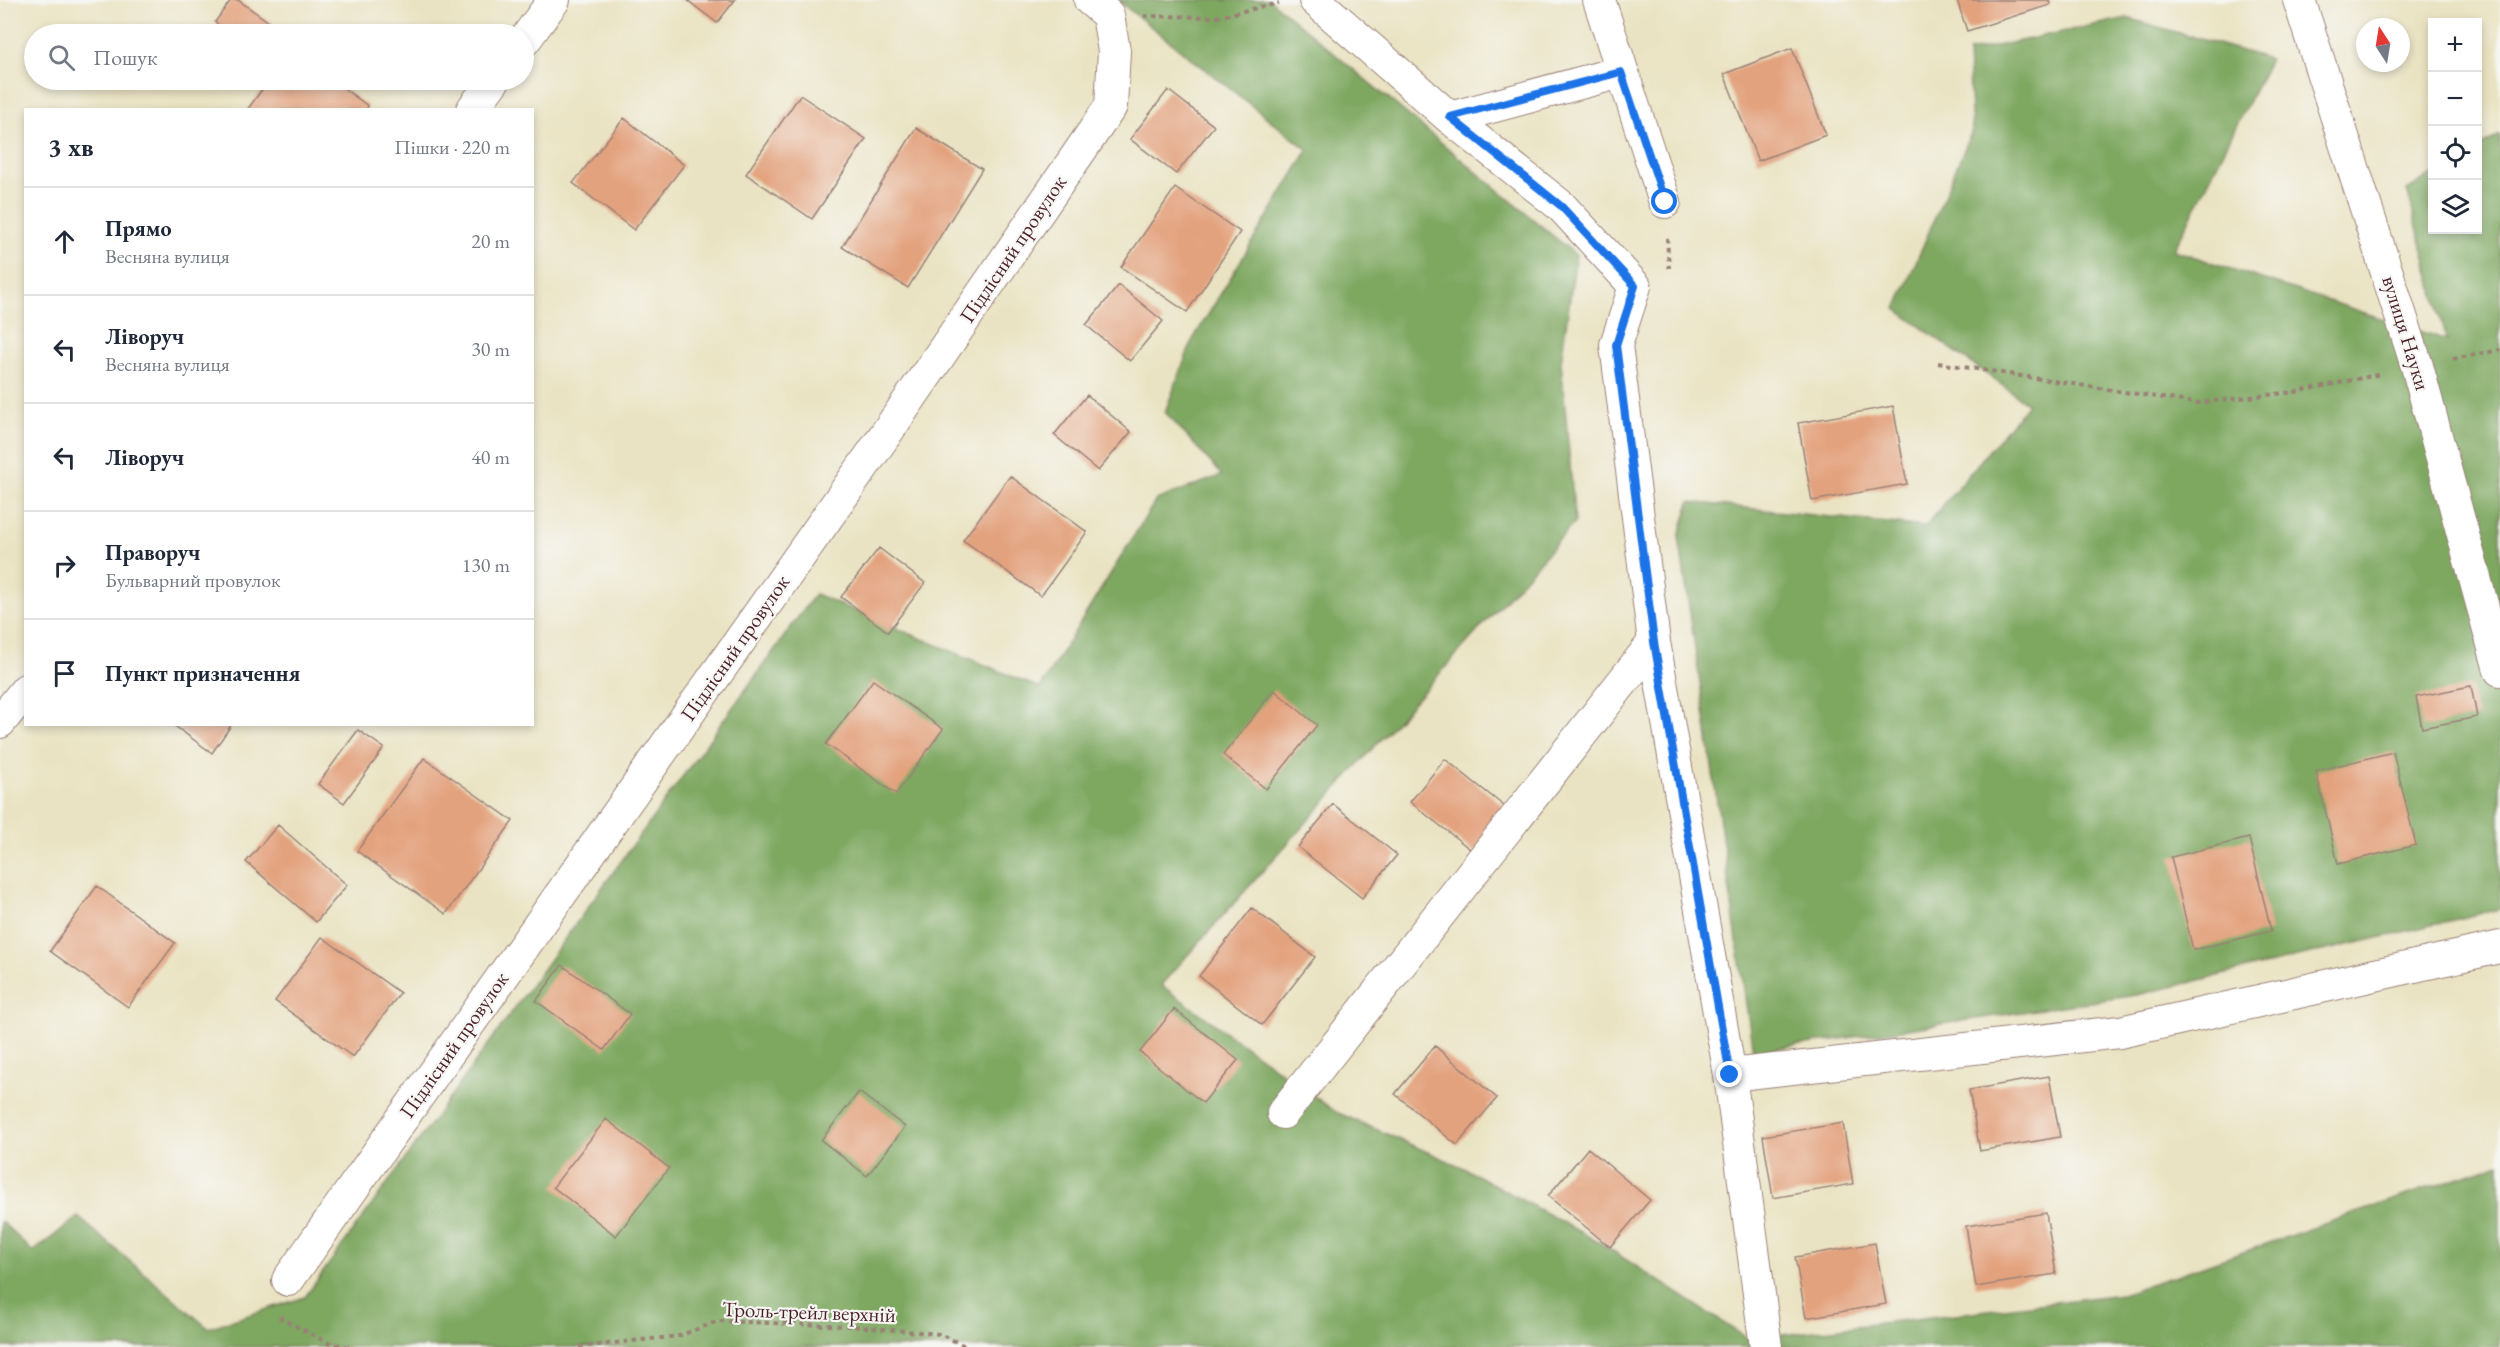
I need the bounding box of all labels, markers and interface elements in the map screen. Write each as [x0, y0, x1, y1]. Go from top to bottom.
north arrow [2356, 18, 2410, 72]
map controls [2428, 18, 2482, 234]
button: + [2428, 18, 2482, 72]
search box [24, 24, 534, 90]
icon: search [45, 41, 78, 74]
text: Пошук [93, 43, 157, 72]
button: − [2428, 72, 2482, 126]
button: locate [2428, 126, 2482, 180]
text: 3 хв [48, 130, 94, 164]
text: Пішки · 220 m [394, 134, 510, 160]
street label: Підлісний провулок [953, 170, 1072, 328]
button: layers [2428, 180, 2482, 234]
route start [1651, 188, 1677, 214]
text: Прямо [105, 214, 172, 243]
icon: ahead [48, 225, 81, 258]
text: 20 m [471, 228, 510, 254]
text: Весняна вулиця [105, 243, 230, 269]
street label: вулиця Науки [2376, 272, 2437, 393]
text: Ліворуч [105, 322, 184, 351]
icon: left [48, 333, 81, 366]
text: 30 m [471, 336, 510, 362]
text: Весняна вулиця [105, 351, 230, 377]
icon: left [48, 441, 81, 474]
text: Ліворуч [105, 443, 184, 472]
text: 40 m [471, 444, 510, 470]
text: Праворуч [105, 538, 201, 567]
icon: right [48, 549, 81, 582]
text: 130 m [462, 552, 510, 578]
text: Бульварний провулок [105, 567, 281, 593]
street label: Підлісний провулок [674, 569, 795, 726]
icon: arrive [48, 657, 81, 690]
text: Пункт призначення [105, 659, 300, 688]
street label: Підлісний провулок [393, 966, 514, 1123]
route end [1716, 1061, 1742, 1087]
street label: Троль-трейл верхній [722, 1295, 896, 1328]

